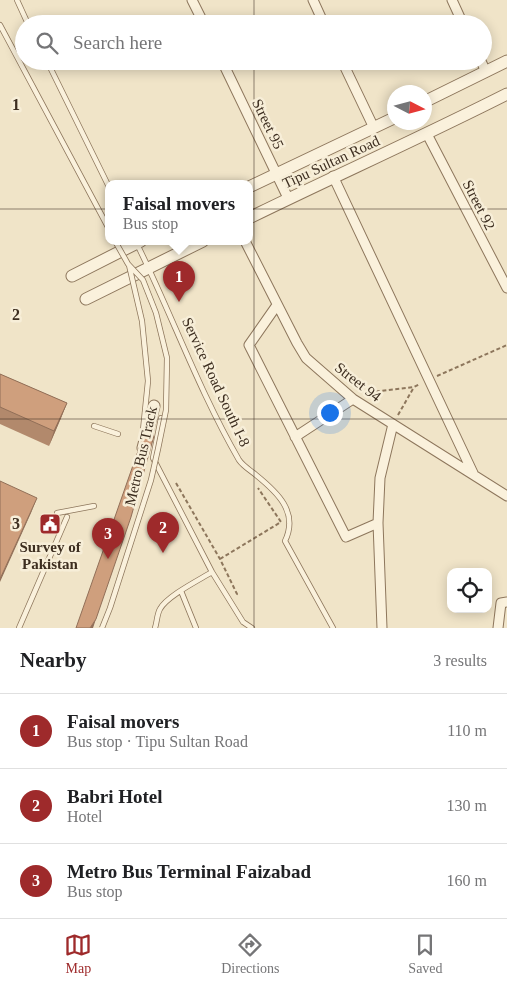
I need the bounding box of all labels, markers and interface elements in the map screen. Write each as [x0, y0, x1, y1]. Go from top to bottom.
search box [15, 15, 492, 70]
icon: search [33, 29, 61, 57]
text: Search here [73, 32, 162, 53]
north arrow [387, 85, 432, 130]
text: 1 [12, 96, 20, 113]
street label: Street 95 [249, 96, 287, 152]
street label: Tipu Sultan Road [280, 132, 383, 192]
street label: Street 92 [460, 177, 498, 233]
popup [105, 180, 253, 245]
text: Faisal movers [123, 193, 235, 214]
text: Bus stop [123, 215, 178, 232]
pin: 1 [163, 261, 195, 302]
text: 2 [12, 306, 20, 323]
street label: Service Road South I-8 [179, 315, 253, 449]
street label: Street 94 [332, 359, 384, 405]
your location [317, 400, 343, 426]
street label: Metro Bus Track [122, 404, 160, 507]
public building icon: Survey of Pakistan [38, 512, 62, 536]
pin: 2 [147, 512, 179, 553]
text: 3 [12, 515, 20, 532]
pin: 3 [92, 518, 124, 559]
place label: Survey of Pakistan [19, 539, 82, 572]
map controls [447, 568, 492, 613]
button: locate [447, 568, 492, 613]
text: Nearby [20, 648, 87, 672]
text: 3 results [433, 652, 487, 669]
text: Faisal movers [67, 711, 179, 732]
text: 1 [32, 722, 40, 739]
text: 110 m [447, 722, 487, 739]
text: Bus stop · Tipu Sultan Road [67, 733, 248, 750]
text: Babri Hotel [67, 786, 163, 807]
text: 2 [32, 797, 40, 814]
text: 130 m [447, 797, 487, 814]
text: Hotel [67, 808, 103, 825]
text: Metro Bus Terminal Faizabad [67, 861, 311, 882]
text: 3 [32, 872, 40, 889]
text: 160 m [447, 872, 487, 889]
text: Bus stop [67, 883, 123, 900]
tab: Map [64, 931, 92, 977]
tab: Directions [221, 931, 280, 977]
tab: Saved [408, 931, 443, 977]

